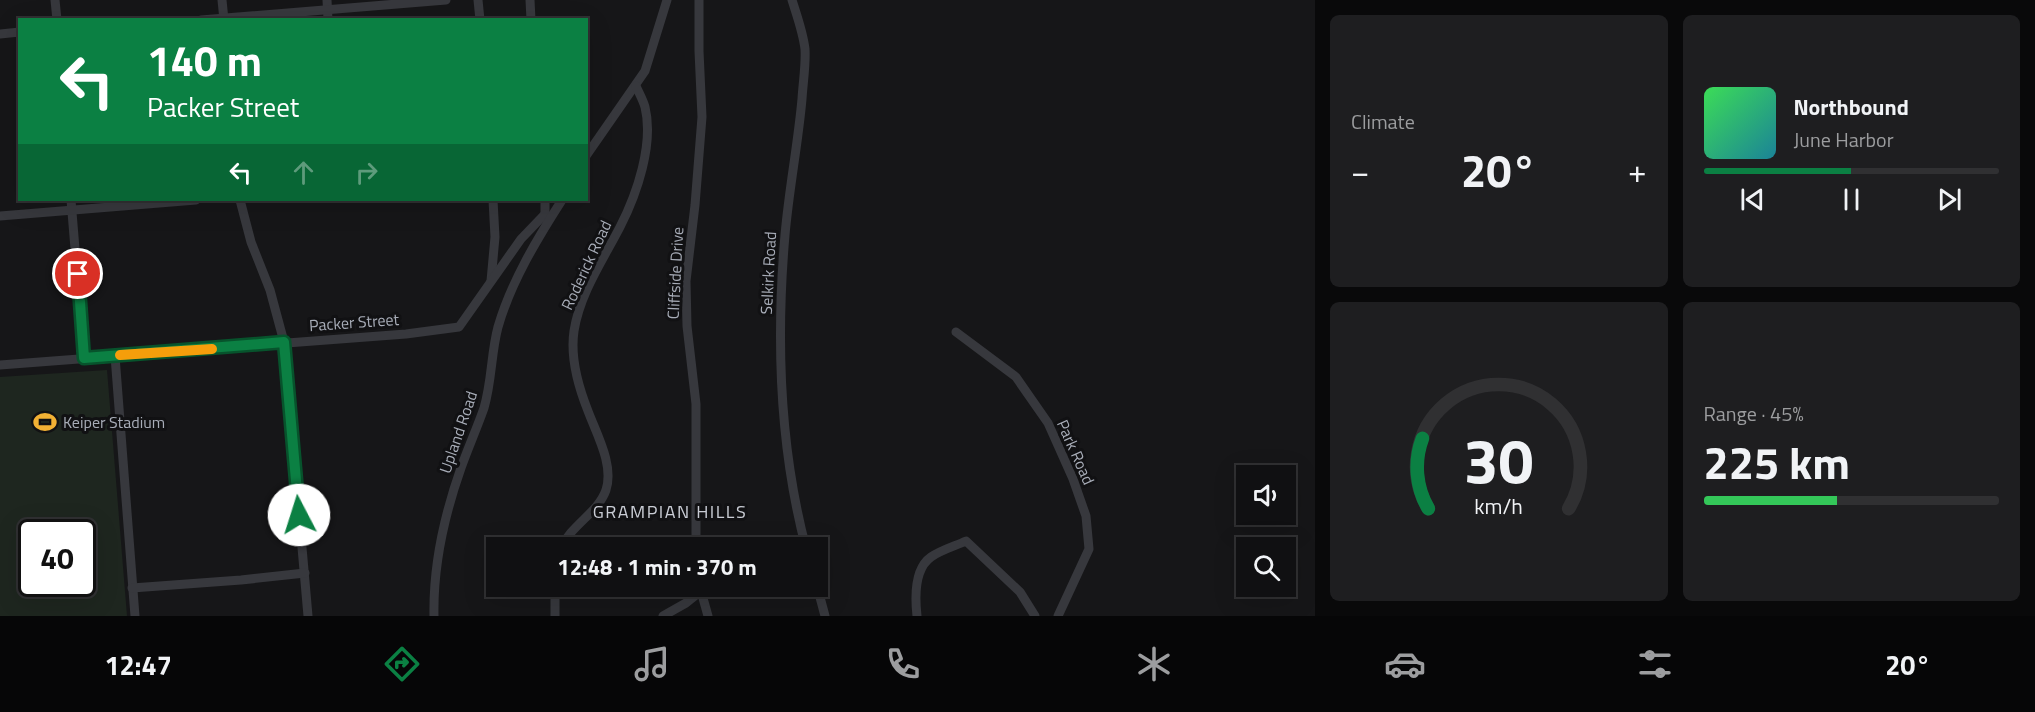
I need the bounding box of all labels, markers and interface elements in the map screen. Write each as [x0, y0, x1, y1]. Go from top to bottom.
text: 140 m [147, 28, 262, 92]
icon: left [48, 42, 126, 120]
text: Packer Street [147, 86, 299, 127]
text: Northbound [1794, 90, 1909, 124]
text: Climate [1351, 106, 1415, 137]
text: June Harbor [1794, 124, 1894, 155]
text: 20° [1461, 136, 1537, 204]
text: − [1351, 146, 1369, 196]
text: + [1628, 146, 1646, 196]
icon: left [224, 156, 257, 189]
icon: ahead [287, 156, 320, 189]
icon: right [350, 156, 383, 189]
icon: previous [1736, 183, 1769, 216]
icon: pause [1835, 183, 1868, 216]
icon: next [1933, 183, 1966, 216]
street label: Roderick Road [555, 216, 617, 314]
street label: Cliffside Drive [661, 226, 689, 320]
street label: Selkirk Road [754, 231, 782, 315]
pin [52, 248, 103, 299]
icon: arrive [61, 257, 94, 290]
street label: Packer Street [308, 307, 400, 337]
street label: Upland Road [433, 388, 483, 476]
text: Range · 45% [1704, 398, 1804, 429]
sports icon: Keiper Stadium [32, 409, 58, 435]
place label: Keiper Stadium [63, 410, 165, 434]
text: 30 [1464, 412, 1534, 507]
street label: Park Road [1051, 416, 1101, 488]
text: 225 km [1704, 428, 1850, 496]
map controls [1236, 465, 1296, 597]
button: sound [1236, 465, 1296, 525]
position arrow [267, 483, 331, 547]
text: km/h [1474, 490, 1523, 522]
district label: GRAMPIAN HILLS [593, 498, 747, 525]
speed limit sign: 40 [18, 519, 96, 597]
button: search [1236, 537, 1296, 597]
text: 12:48 · 1 min · 370 m [557, 550, 757, 584]
icon: directions [381, 643, 423, 685]
icon: music [631, 643, 673, 685]
icon: phone [882, 643, 924, 685]
icon: climate [1133, 643, 1175, 685]
icon: car [1384, 643, 1426, 685]
icon: filters [1634, 643, 1676, 685]
text: 12:47 [104, 644, 172, 685]
text: 20° [1885, 644, 1931, 685]

